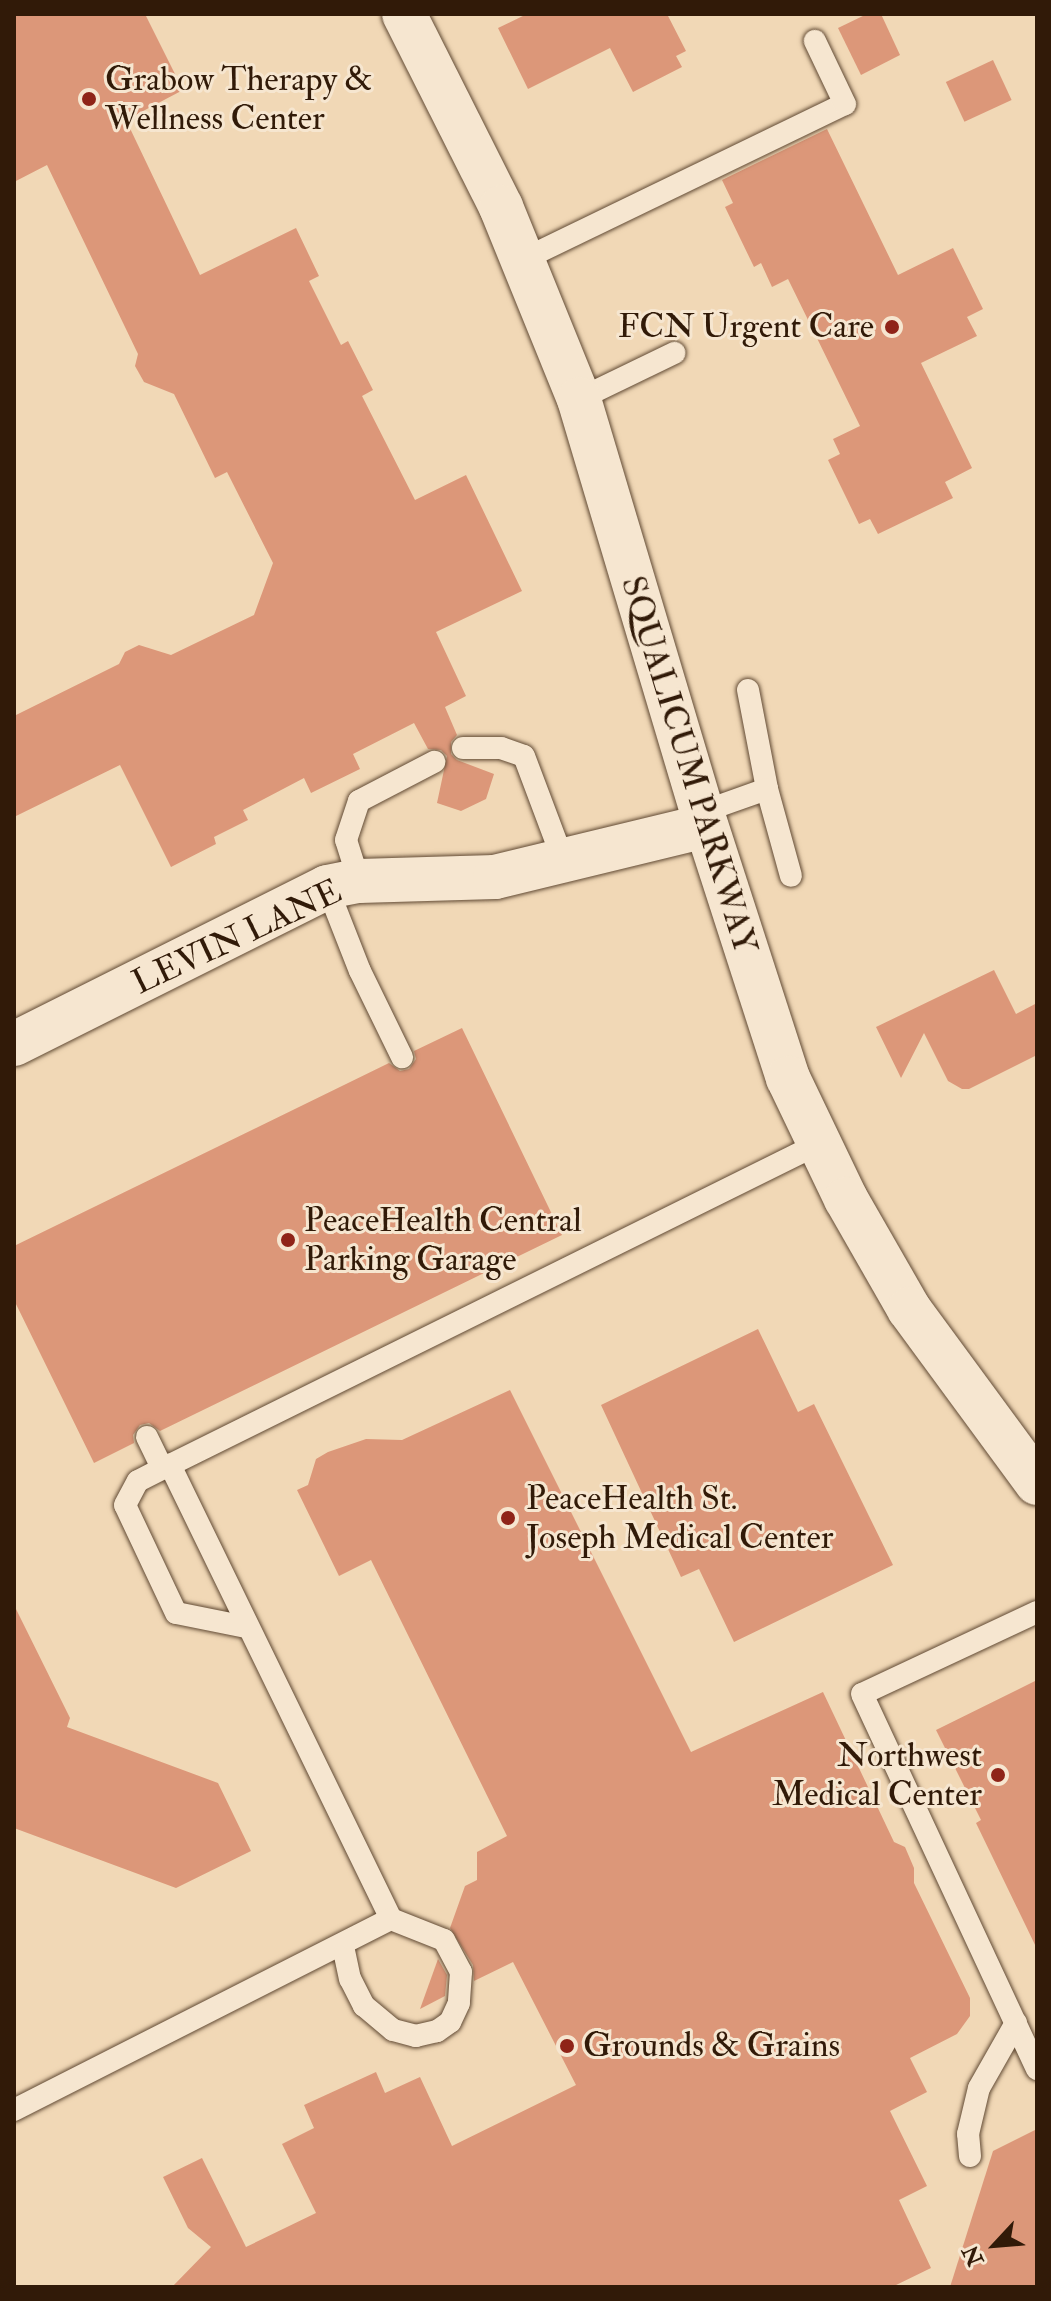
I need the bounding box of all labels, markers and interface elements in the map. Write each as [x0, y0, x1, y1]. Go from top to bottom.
place label: Grabow Therapy & Wellness Center [105, 59, 373, 138]
marker: Grabow Therapy & Wellness Center [80, 90, 98, 108]
place label: FCN Urgent Care [618, 307, 874, 347]
marker: FCN Urgent Care [881, 316, 903, 338]
street label: SQUALICUM PARKWAY [612, 571, 766, 959]
street label: LEVIN LANE [126, 871, 348, 1003]
place label: PeaceHealth Central Parking Garage [304, 1200, 582, 1280]
marker: PeaceHealth Central Parking Garage [279, 1231, 297, 1249]
place label: PeaceHealth St. Joseph Medical Center [526, 1478, 833, 1558]
marker: PeaceHealth St. Joseph Medical Center [497, 1507, 519, 1529]
place label: Northwest Medical Center [772, 1735, 982, 1814]
marker: Northwest Medical Center [989, 1766, 1007, 1784]
place label: Grounds & Grains [583, 2026, 840, 2066]
marker: Grounds & Grains [558, 2037, 576, 2055]
north arrow [955, 2205, 1035, 2285]
text: N [957, 2241, 990, 2271]

